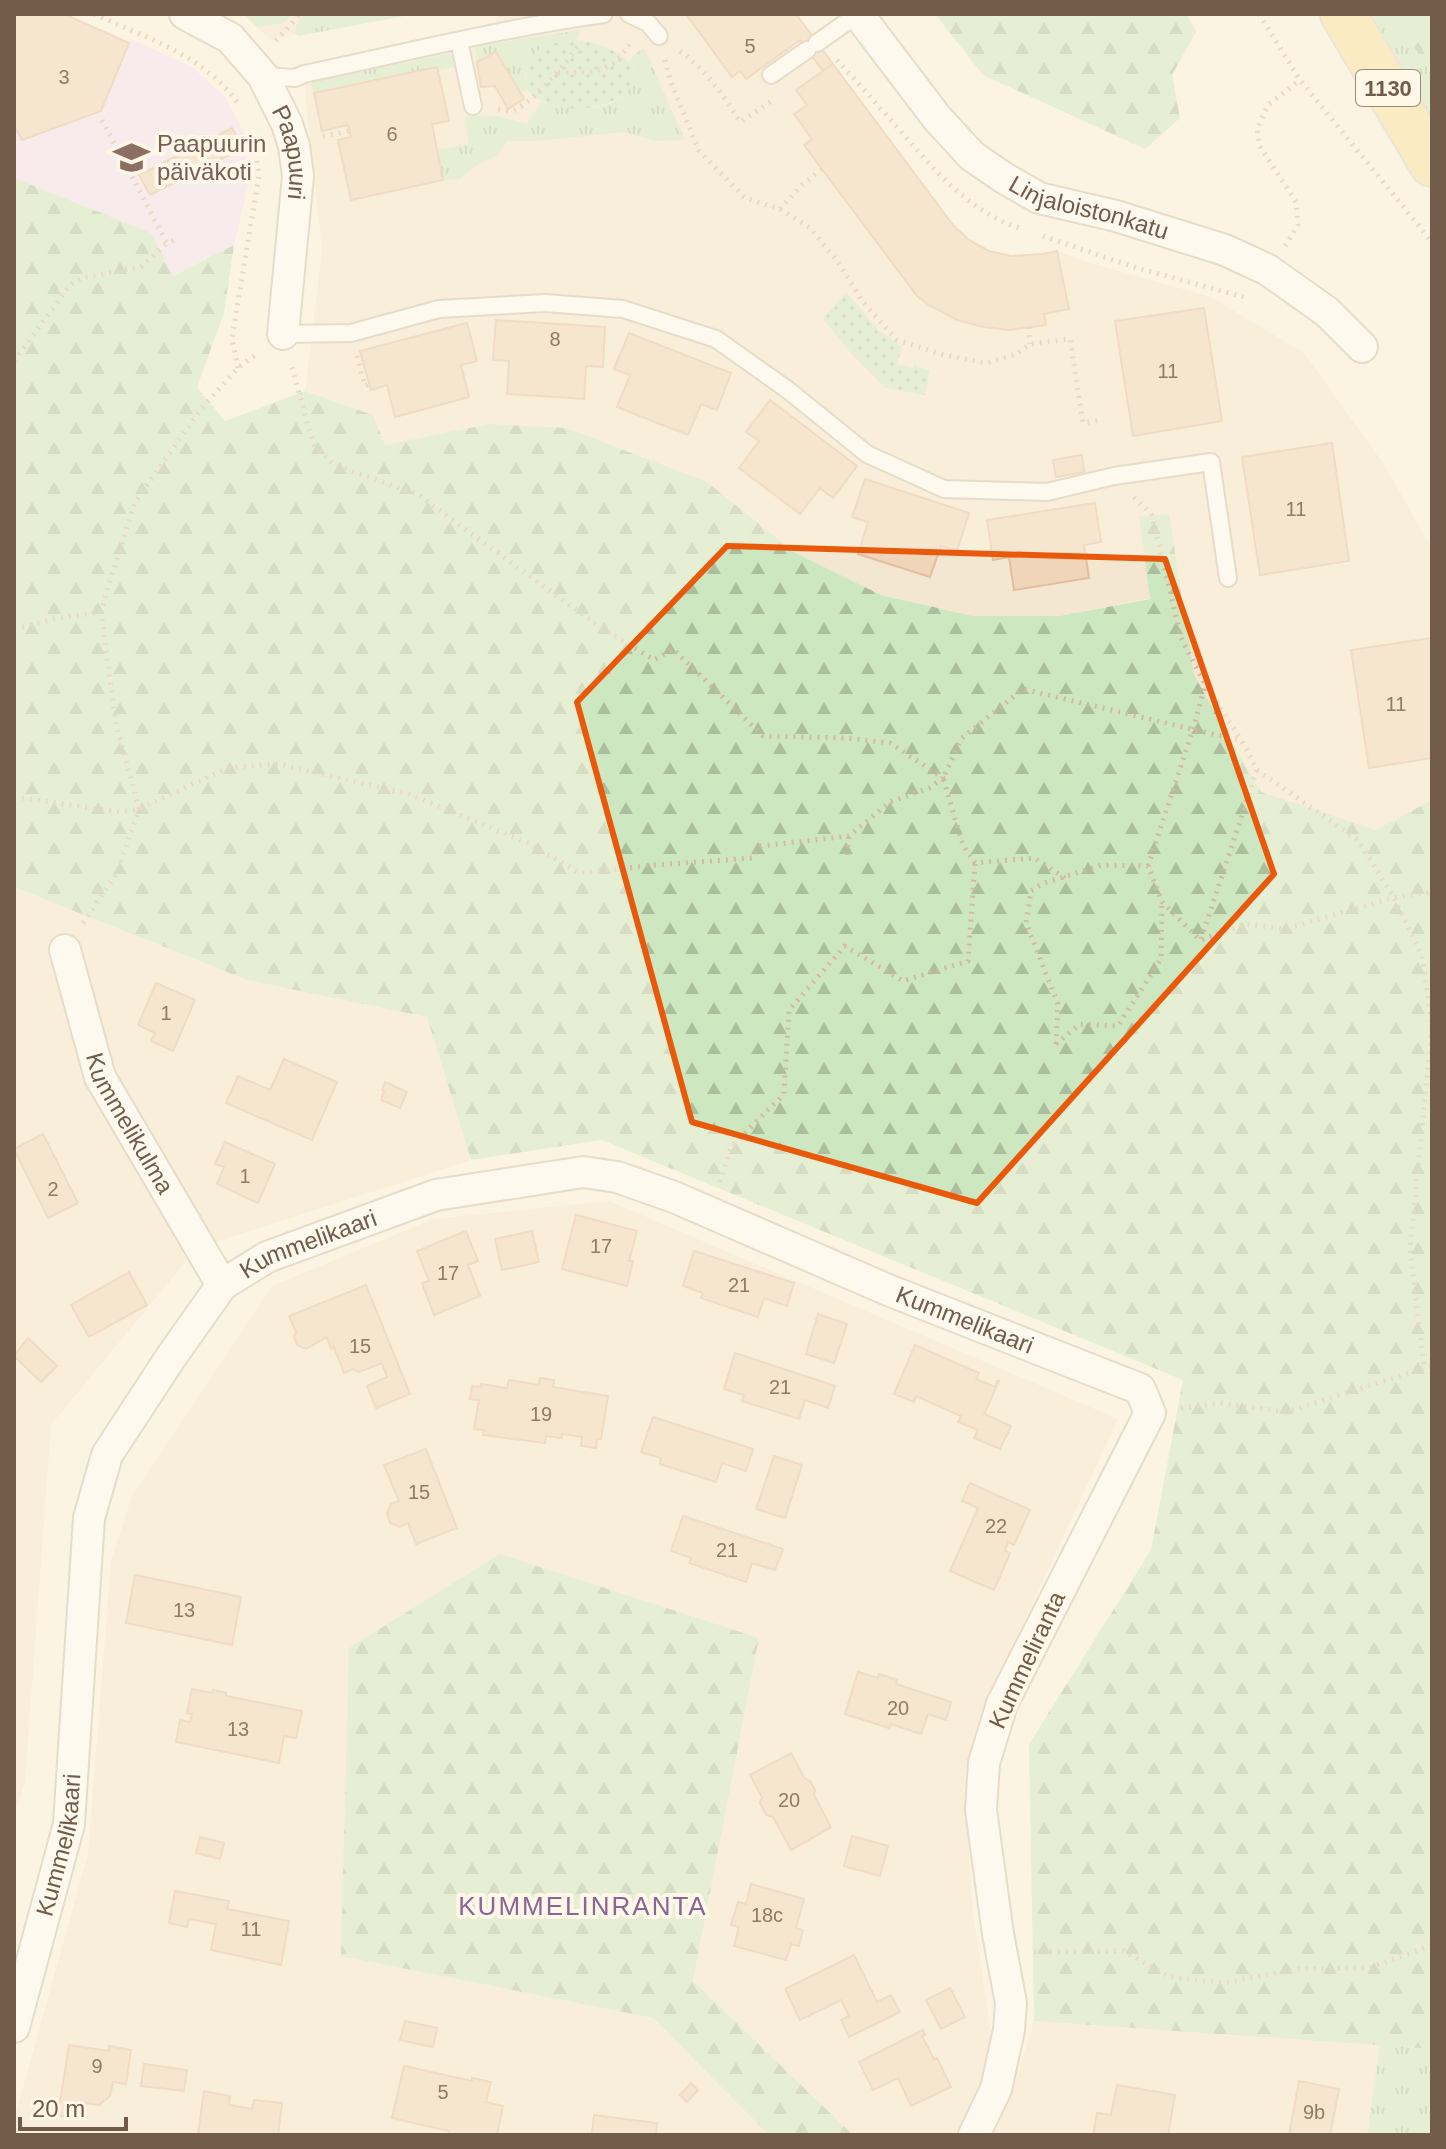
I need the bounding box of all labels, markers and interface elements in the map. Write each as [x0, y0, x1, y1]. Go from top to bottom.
house number: 5 [744, 35, 756, 57]
house number: 3 [58, 66, 70, 88]
road number: 1130 [1356, 70, 1420, 106]
street label: Paapuuri [267, 101, 312, 201]
house number: 6 [386, 123, 398, 145]
place label: Paapuurin päiväkoti [157, 130, 266, 185]
school or university icon: Paapuurin päiväkoti [112, 139, 150, 177]
street label: Linjaloistonkatu [1005, 170, 1172, 245]
house number: 8 [549, 328, 561, 350]
house number: 11 [1158, 360, 1178, 382]
house number: 11 [1286, 498, 1306, 520]
house number: 11 [1386, 693, 1406, 715]
house number: 1 [160, 1002, 172, 1024]
street label: Kummelikulma [81, 1050, 180, 1199]
house number: 1 [239, 1165, 251, 1187]
house number: 2 [47, 1178, 59, 1200]
street label: Kummelikaari [235, 1204, 380, 1284]
house number: 17 [590, 1235, 612, 1257]
house number: 17 [437, 1262, 459, 1284]
house number: 21 [728, 1274, 750, 1296]
street label: Kummelikaari [892, 1280, 1037, 1359]
house number: 15 [349, 1335, 371, 1357]
house number: 21 [769, 1376, 791, 1398]
house number: 19 [530, 1403, 552, 1425]
house number: 15 [408, 1481, 430, 1503]
house number: 22 [985, 1515, 1007, 1537]
house number: 21 [716, 1539, 738, 1561]
street label: Kummeliranta [983, 1586, 1070, 1733]
house number: 13 [173, 1599, 195, 1621]
house number: 20 [887, 1697, 909, 1719]
house number: 13 [227, 1718, 249, 1740]
street label: Kummelikaari [31, 1773, 85, 1919]
house number: 20 [778, 1789, 800, 1811]
district label: KUMMELINRANTA [458, 1891, 708, 1921]
house number: 18c [751, 1904, 783, 1926]
house number: 11 [241, 1918, 261, 1940]
house number: 9 [91, 2055, 103, 2077]
scale bar [20, 2081, 126, 2131]
house number: 5 [437, 2081, 449, 2103]
text: 20 m [32, 2095, 85, 2122]
house number: 9b [1303, 2101, 1325, 2123]

